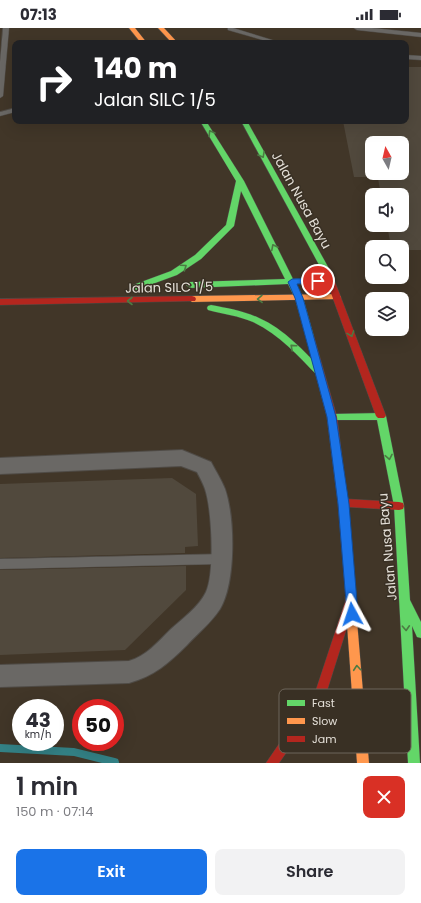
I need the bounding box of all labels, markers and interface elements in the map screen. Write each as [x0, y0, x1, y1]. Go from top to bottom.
text: 07:13 [20, 4, 57, 25]
text: 140 m [94, 49, 177, 88]
icon: right [28, 56, 80, 108]
text: Jalan SILC 1/5 [94, 87, 216, 112]
one-way arrow [208, 130, 215, 137]
north arrow [365, 136, 409, 180]
map controls [365, 136, 409, 336]
street label: Jalan Nusa Bayu [267, 148, 336, 252]
one-way arrow [258, 151, 265, 158]
button: sound [365, 188, 409, 232]
button: search [365, 240, 409, 284]
one-way arrow [271, 244, 279, 251]
one-way arrow [180, 264, 187, 272]
pin [301, 264, 335, 298]
icon: arrive [307, 270, 329, 292]
street label: Jalan SILC 1/5 [125, 277, 213, 298]
button: layers [365, 292, 409, 336]
one-way arrow [257, 295, 263, 303]
one-way arrow [127, 297, 133, 305]
one-way arrow [346, 330, 354, 337]
one-way arrow [290, 344, 297, 351]
one-way arrow [385, 454, 393, 461]
street label: Jalan Nusa Bayu [373, 492, 402, 602]
position arrow [331, 593, 373, 635]
one-way arrow [402, 625, 411, 631]
one-way arrow [353, 665, 362, 671]
legend [279, 689, 411, 753]
text: Fast [312, 695, 335, 711]
speed limit sign: 50 [72, 699, 124, 751]
text: 43 [25, 706, 51, 734]
text: Slow [312, 713, 337, 729]
text: km/h [25, 727, 51, 742]
text: Jam [312, 731, 337, 747]
text: 1 min [16, 770, 78, 803]
button: close [363, 776, 405, 818]
text: 150 m · 07:14 [16, 802, 93, 821]
button: Exit [16, 849, 207, 895]
button: Share [215, 849, 405, 895]

